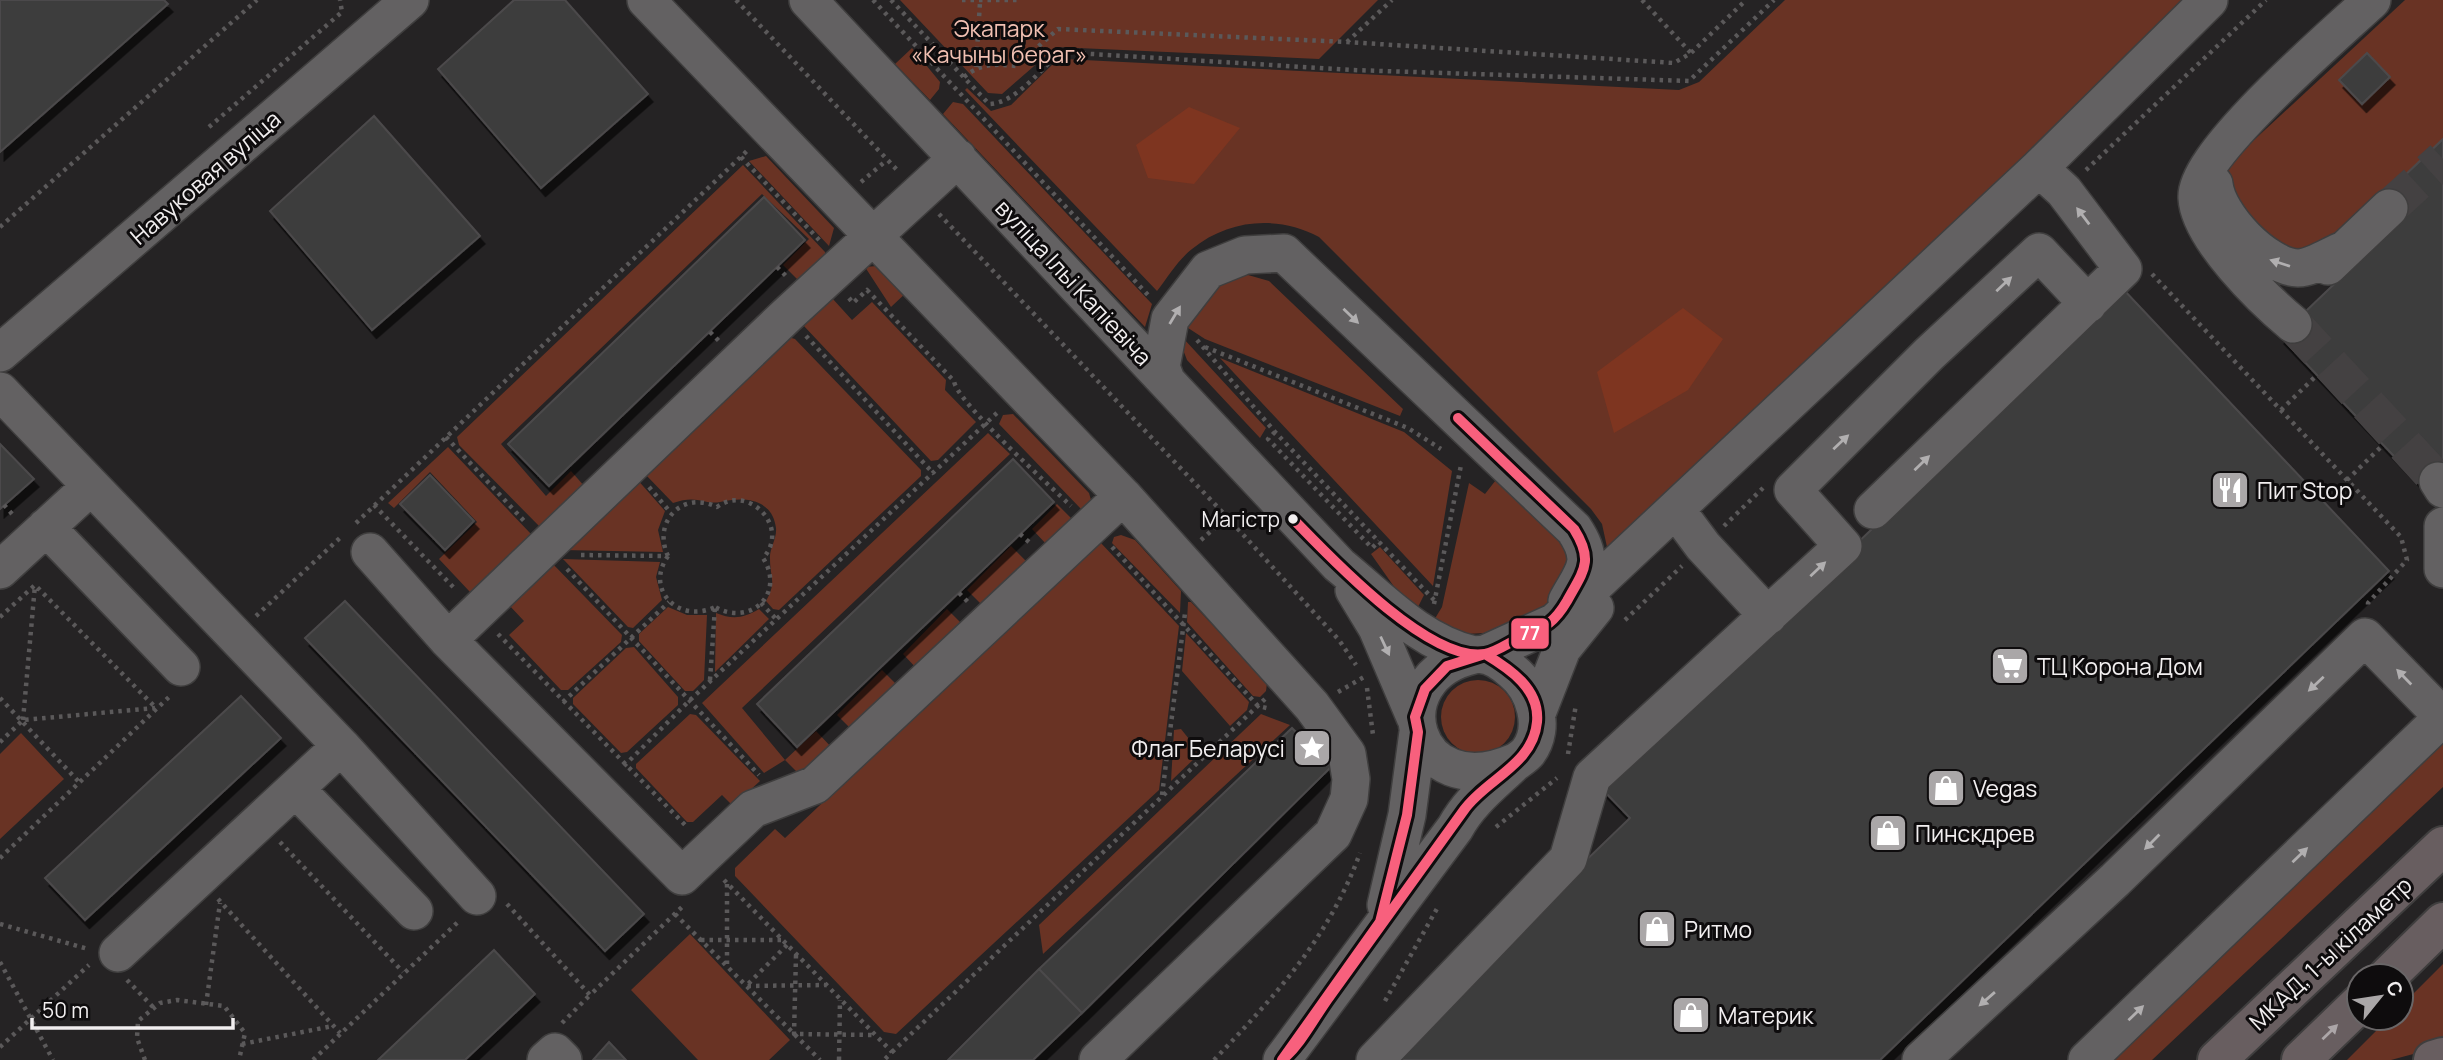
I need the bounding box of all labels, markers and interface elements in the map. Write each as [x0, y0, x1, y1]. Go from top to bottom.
park label: Экапарк «Качыны бераг» [911, 12, 1087, 70]
street label: Навуковая вуліца [123, 103, 287, 251]
street label: вуліца Ільі Капіевіча [989, 192, 1159, 372]
one-way arrow [2077, 207, 2091, 225]
one-way arrow [2270, 257, 2291, 267]
one-way arrow [1995, 276, 2013, 292]
one-way arrow [1168, 305, 1181, 325]
one-way arrow [1342, 308, 1359, 324]
one-way arrow [1832, 434, 1850, 450]
one-way arrow [1914, 454, 1931, 471]
restaurant icon: Пит Stop [2209, 469, 2251, 511]
place label: Пит Stop [2257, 474, 2352, 506]
place label: Магістр [1202, 505, 1280, 533]
marker: Магістр [1286, 512, 1300, 526]
one-way arrow [1809, 562, 1826, 578]
line badge: 77 [1510, 617, 1550, 650]
text: 77 [1520, 620, 1540, 646]
one-way arrow [1379, 636, 1391, 656]
supermarket icon: ТЦ Корона Дом [1989, 645, 2031, 687]
place label: ТЦ Корона Дом [2037, 650, 2203, 682]
one-way arrow [2397, 669, 2413, 686]
one-way arrow [2308, 675, 2325, 691]
place icon: Флаг Беларусі [1291, 727, 1333, 769]
place label: Флаг Беларусі [1131, 732, 1285, 764]
shop icon: Vegas [1925, 767, 1967, 809]
place label: Vegas [1973, 772, 2037, 804]
shop icon: Пинскдрев [1867, 812, 1909, 854]
place label: Пинскдрев [1915, 817, 2035, 849]
one-way arrow [2145, 833, 2161, 850]
one-way arrow [2291, 847, 2309, 863]
street label: МКАД, 1-ы кіламетр [2242, 869, 2418, 1037]
shop icon: Ритмо [1636, 908, 1678, 950]
place label: Ритмо [1684, 913, 1752, 945]
north arrow [2345, 962, 2415, 1032]
text: С [2380, 976, 2409, 1001]
scale bar [32, 986, 233, 1030]
one-way arrow [1979, 991, 1996, 1006]
shop icon: Материк [1670, 994, 1712, 1036]
text: 50 m [42, 996, 89, 1024]
place label: Материк [1718, 999, 1814, 1031]
one-way arrow [2127, 1005, 2144, 1021]
one-way arrow [2321, 1024, 2338, 1040]

